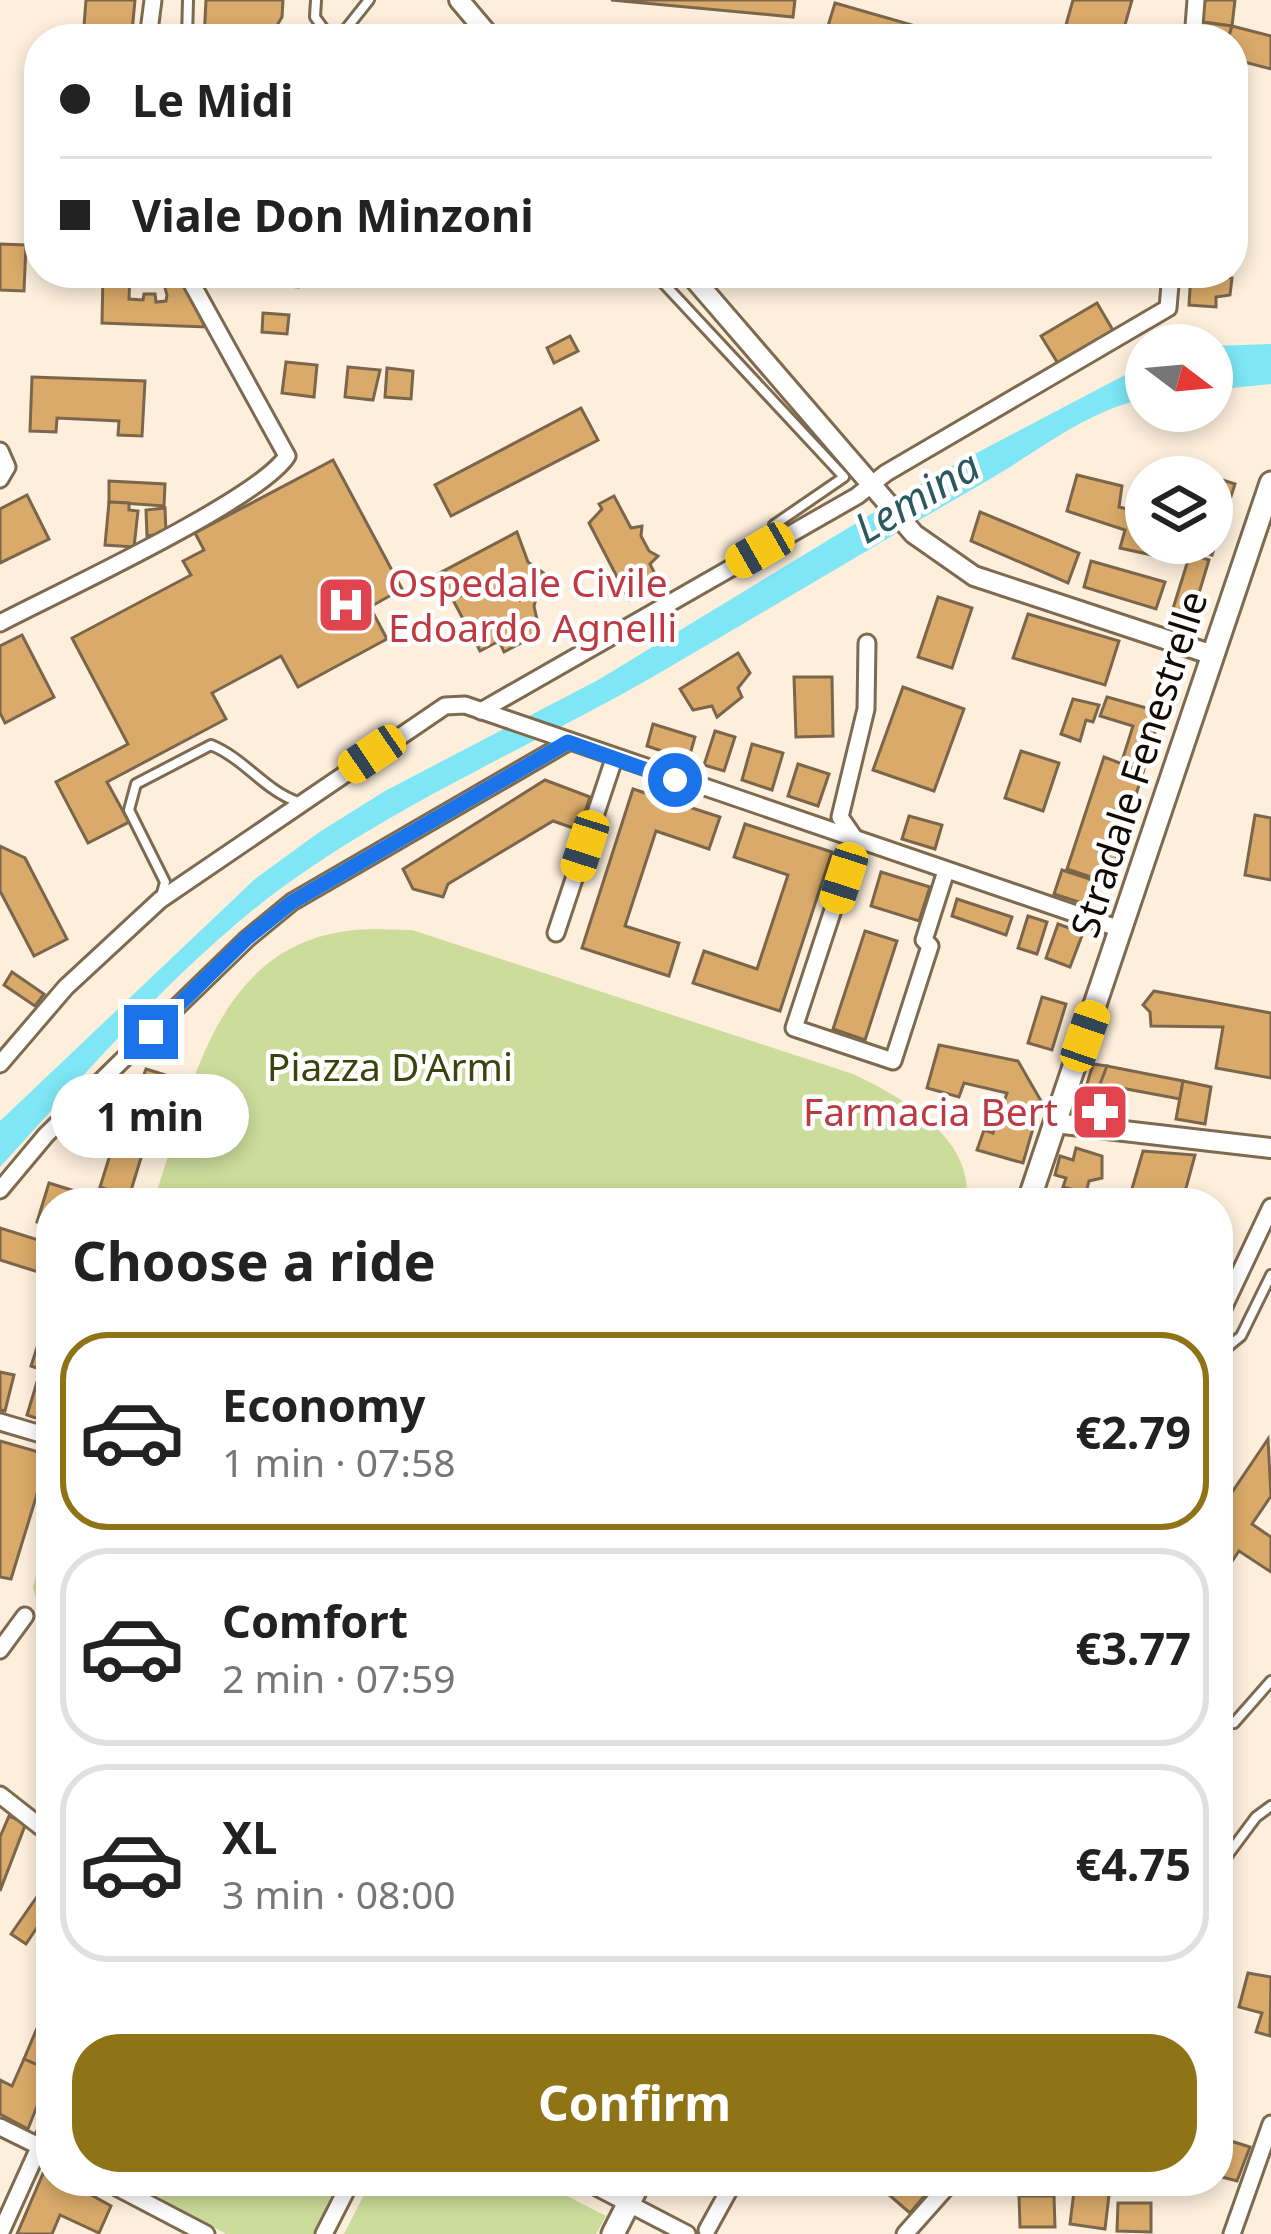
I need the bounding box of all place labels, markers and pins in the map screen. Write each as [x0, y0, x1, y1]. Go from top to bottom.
place label: Ospedale Civile Edoardo Agnelli [388, 555, 677, 653]
hospital icon: Ospedale Civile Edoardo Agnelli [315, 574, 377, 636]
pharmacy icon: Farmacia Bert [1069, 1081, 1131, 1143]
place label: Farmacia Bert [803, 1084, 1058, 1137]

